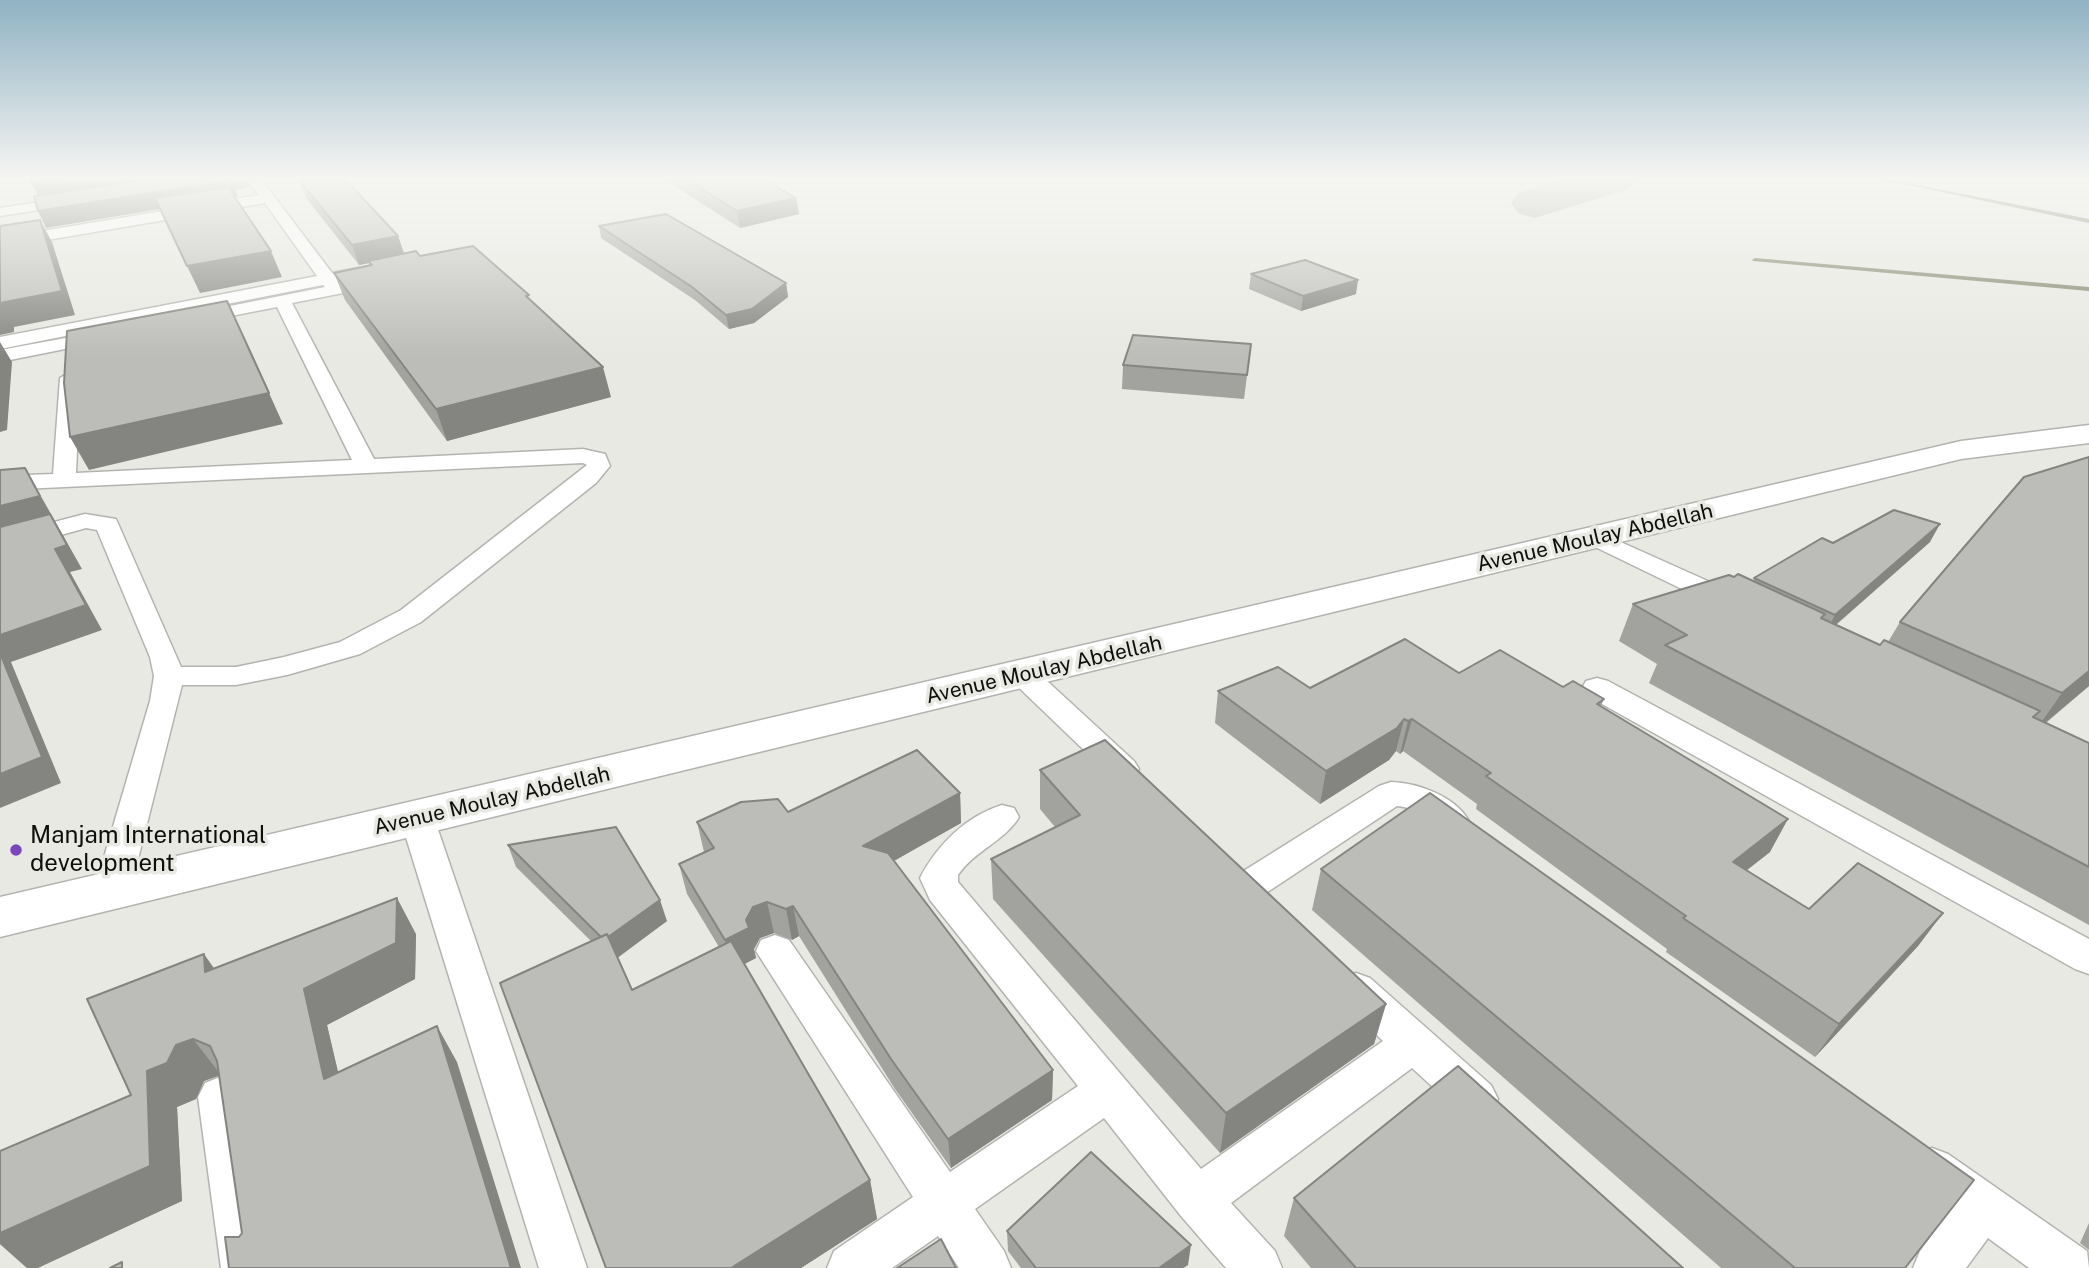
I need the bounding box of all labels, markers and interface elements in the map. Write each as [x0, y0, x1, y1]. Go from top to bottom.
street label: Avenue Moulay Abdellah [1474, 499, 1716, 577]
street label: Avenue Moulay Abdellah [923, 631, 1165, 709]
street label: Avenue Moulay Abdellah [371, 762, 613, 840]
place label: Manjam International development [30, 822, 266, 878]
marker: Manjam International development [8, 842, 24, 858]

